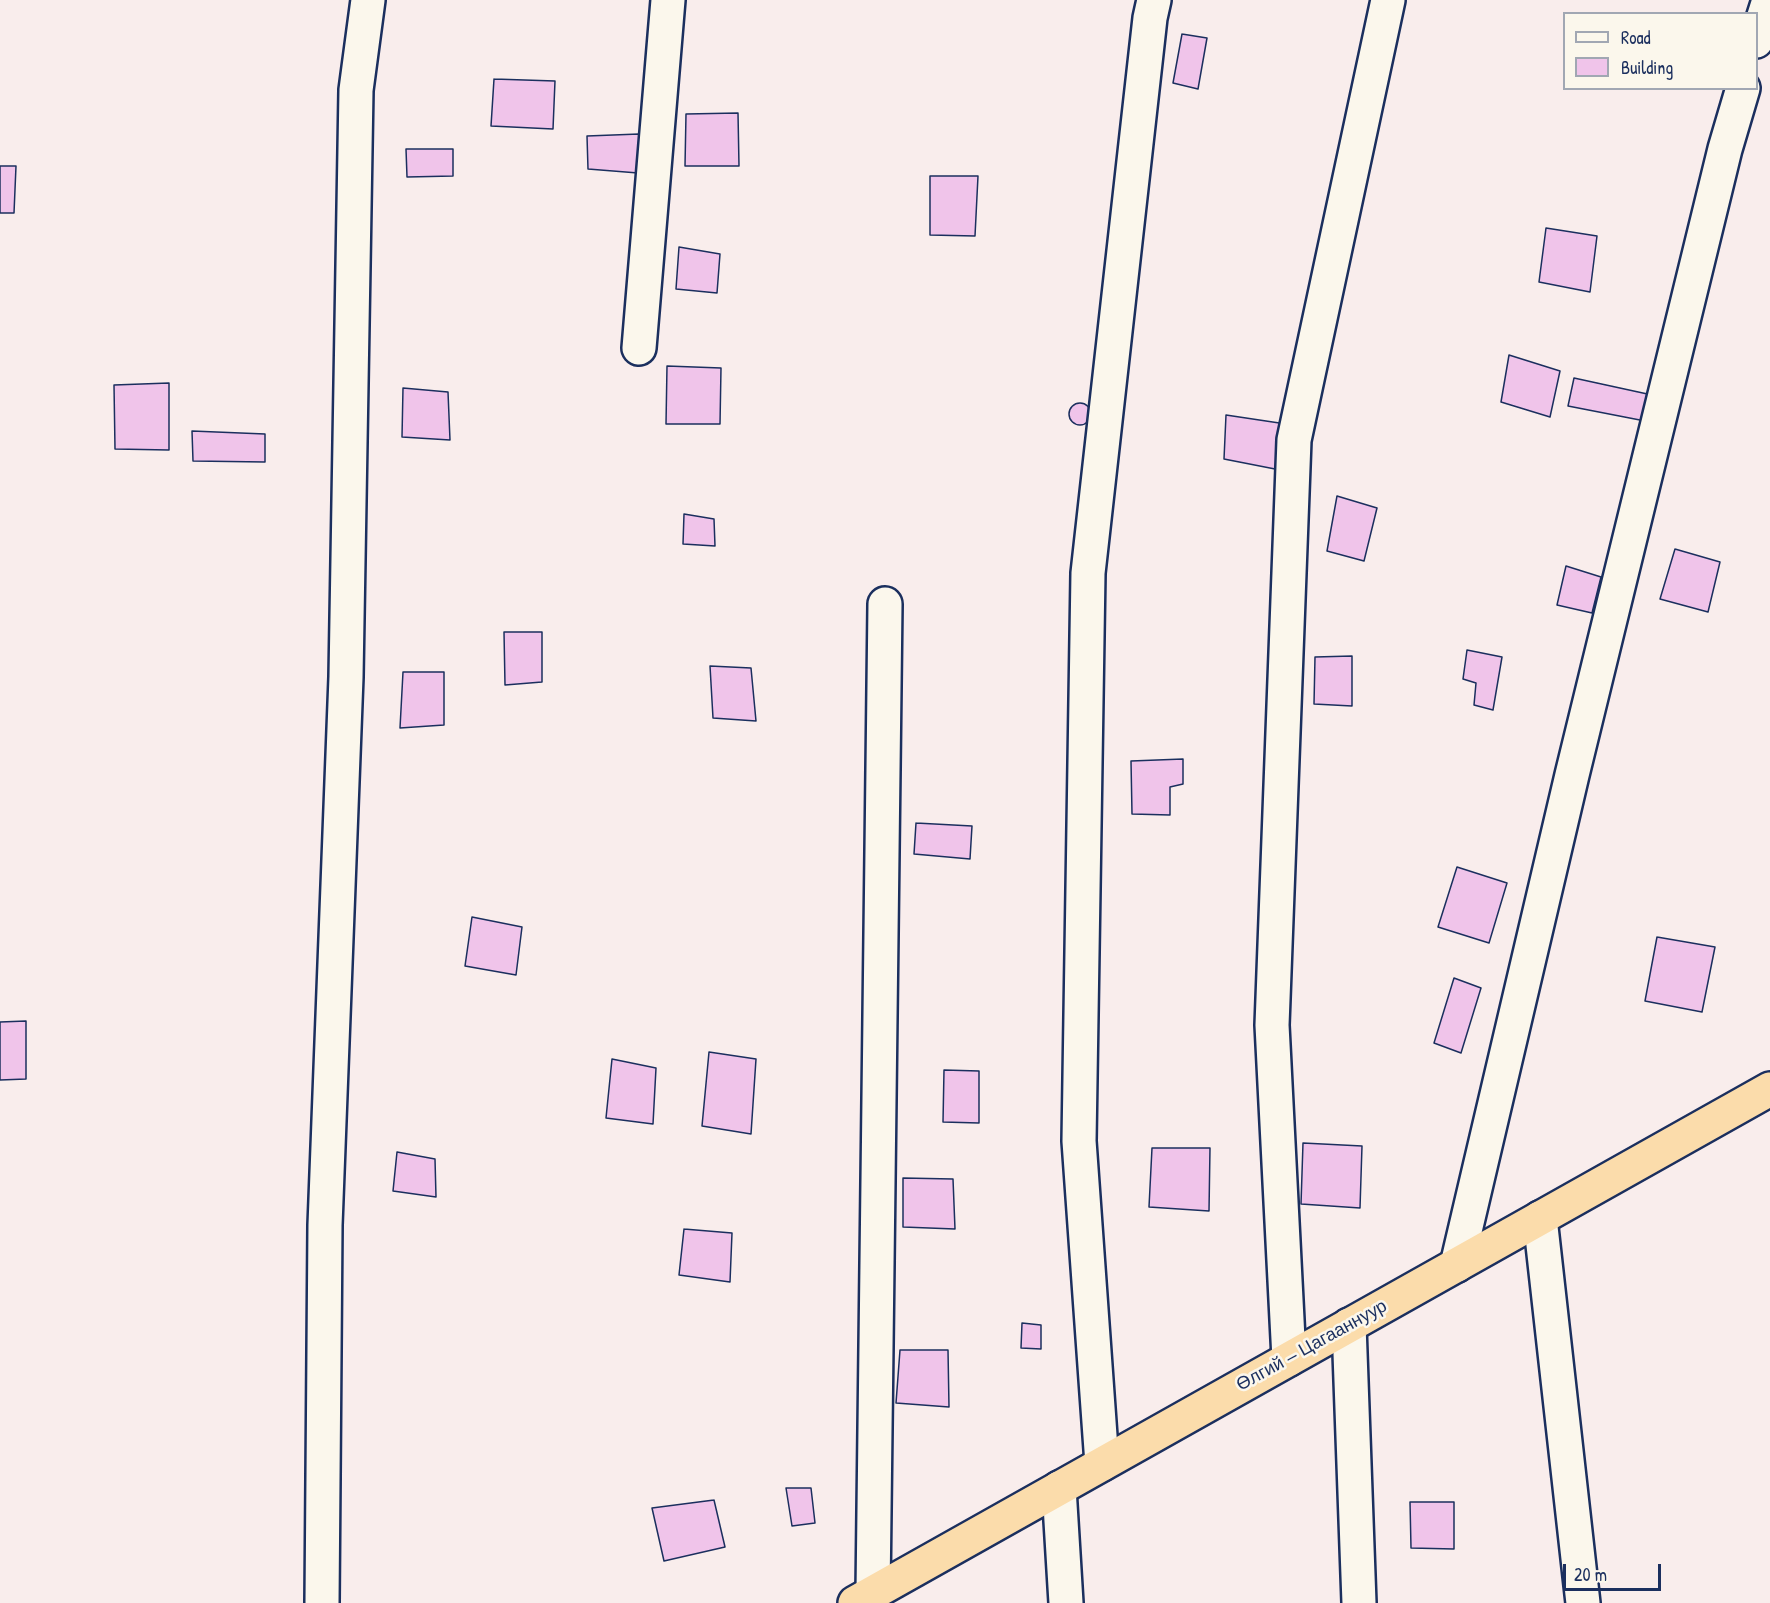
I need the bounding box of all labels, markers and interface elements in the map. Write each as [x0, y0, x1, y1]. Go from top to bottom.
legend [1563, 12, 1758, 90]
text: Road [1621, 25, 1651, 50]
text: Building [1621, 55, 1673, 80]
street label: Өлгий — Цагааннуур [1233, 1296, 1391, 1396]
scale bar [1566, 1552, 1664, 1590]
text: 20 m [1574, 1562, 1607, 1587]

